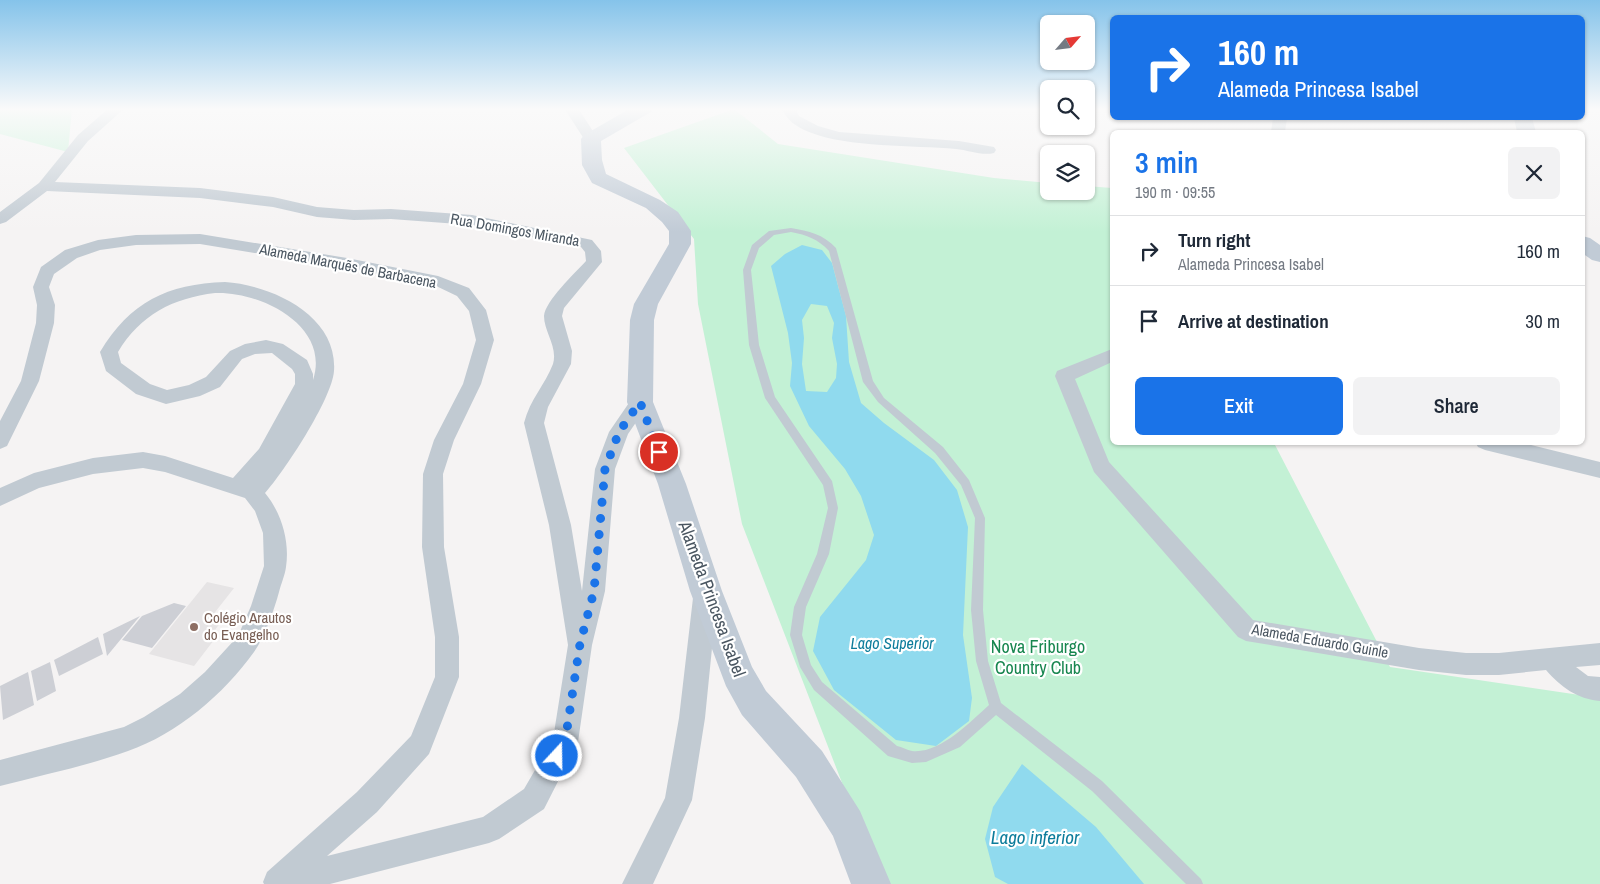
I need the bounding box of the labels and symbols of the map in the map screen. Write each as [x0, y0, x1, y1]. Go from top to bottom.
north arrow [1040, 15, 1095, 70]
street label: Rua Domingos Miranda [449, 208, 581, 251]
street label: Alameda Marquẽs de Barbacena [257, 238, 439, 293]
pin [638, 431, 680, 473]
street label: Alameda Princesa Isabel [672, 517, 752, 680]
place label: Colégio Arautos do Evangelho [204, 607, 292, 645]
street label: Alameda Eduardo Guinle [1249, 618, 1390, 663]
marker: Colégio Arautos do Evangelho [188, 621, 200, 633]
water label: Lago Superior [850, 632, 934, 654]
park label: Nova Friburgo Country Club [991, 634, 1085, 680]
position arrow [530, 729, 582, 781]
water label: Lago inferior [991, 824, 1080, 850]

